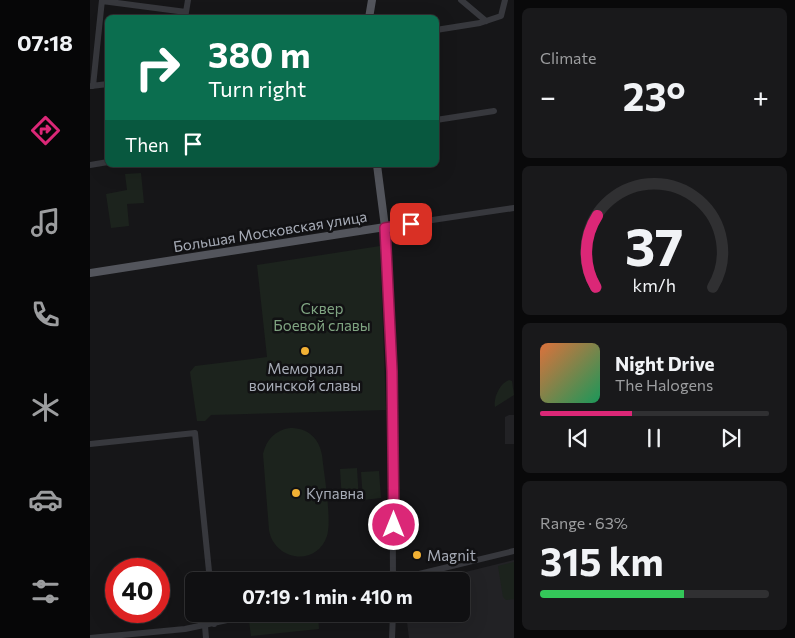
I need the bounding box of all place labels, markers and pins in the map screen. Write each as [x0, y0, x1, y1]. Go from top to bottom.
pin [390, 203, 432, 245]
marker: Мемориал воинской славы [299, 345, 311, 357]
place label: Мемориал воинской славы [249, 359, 361, 394]
place label: Купавна [306, 484, 364, 502]
marker: Купавна [290, 487, 302, 499]
place label: Magnit [427, 546, 476, 564]
marker: Magnit [411, 549, 423, 561]

